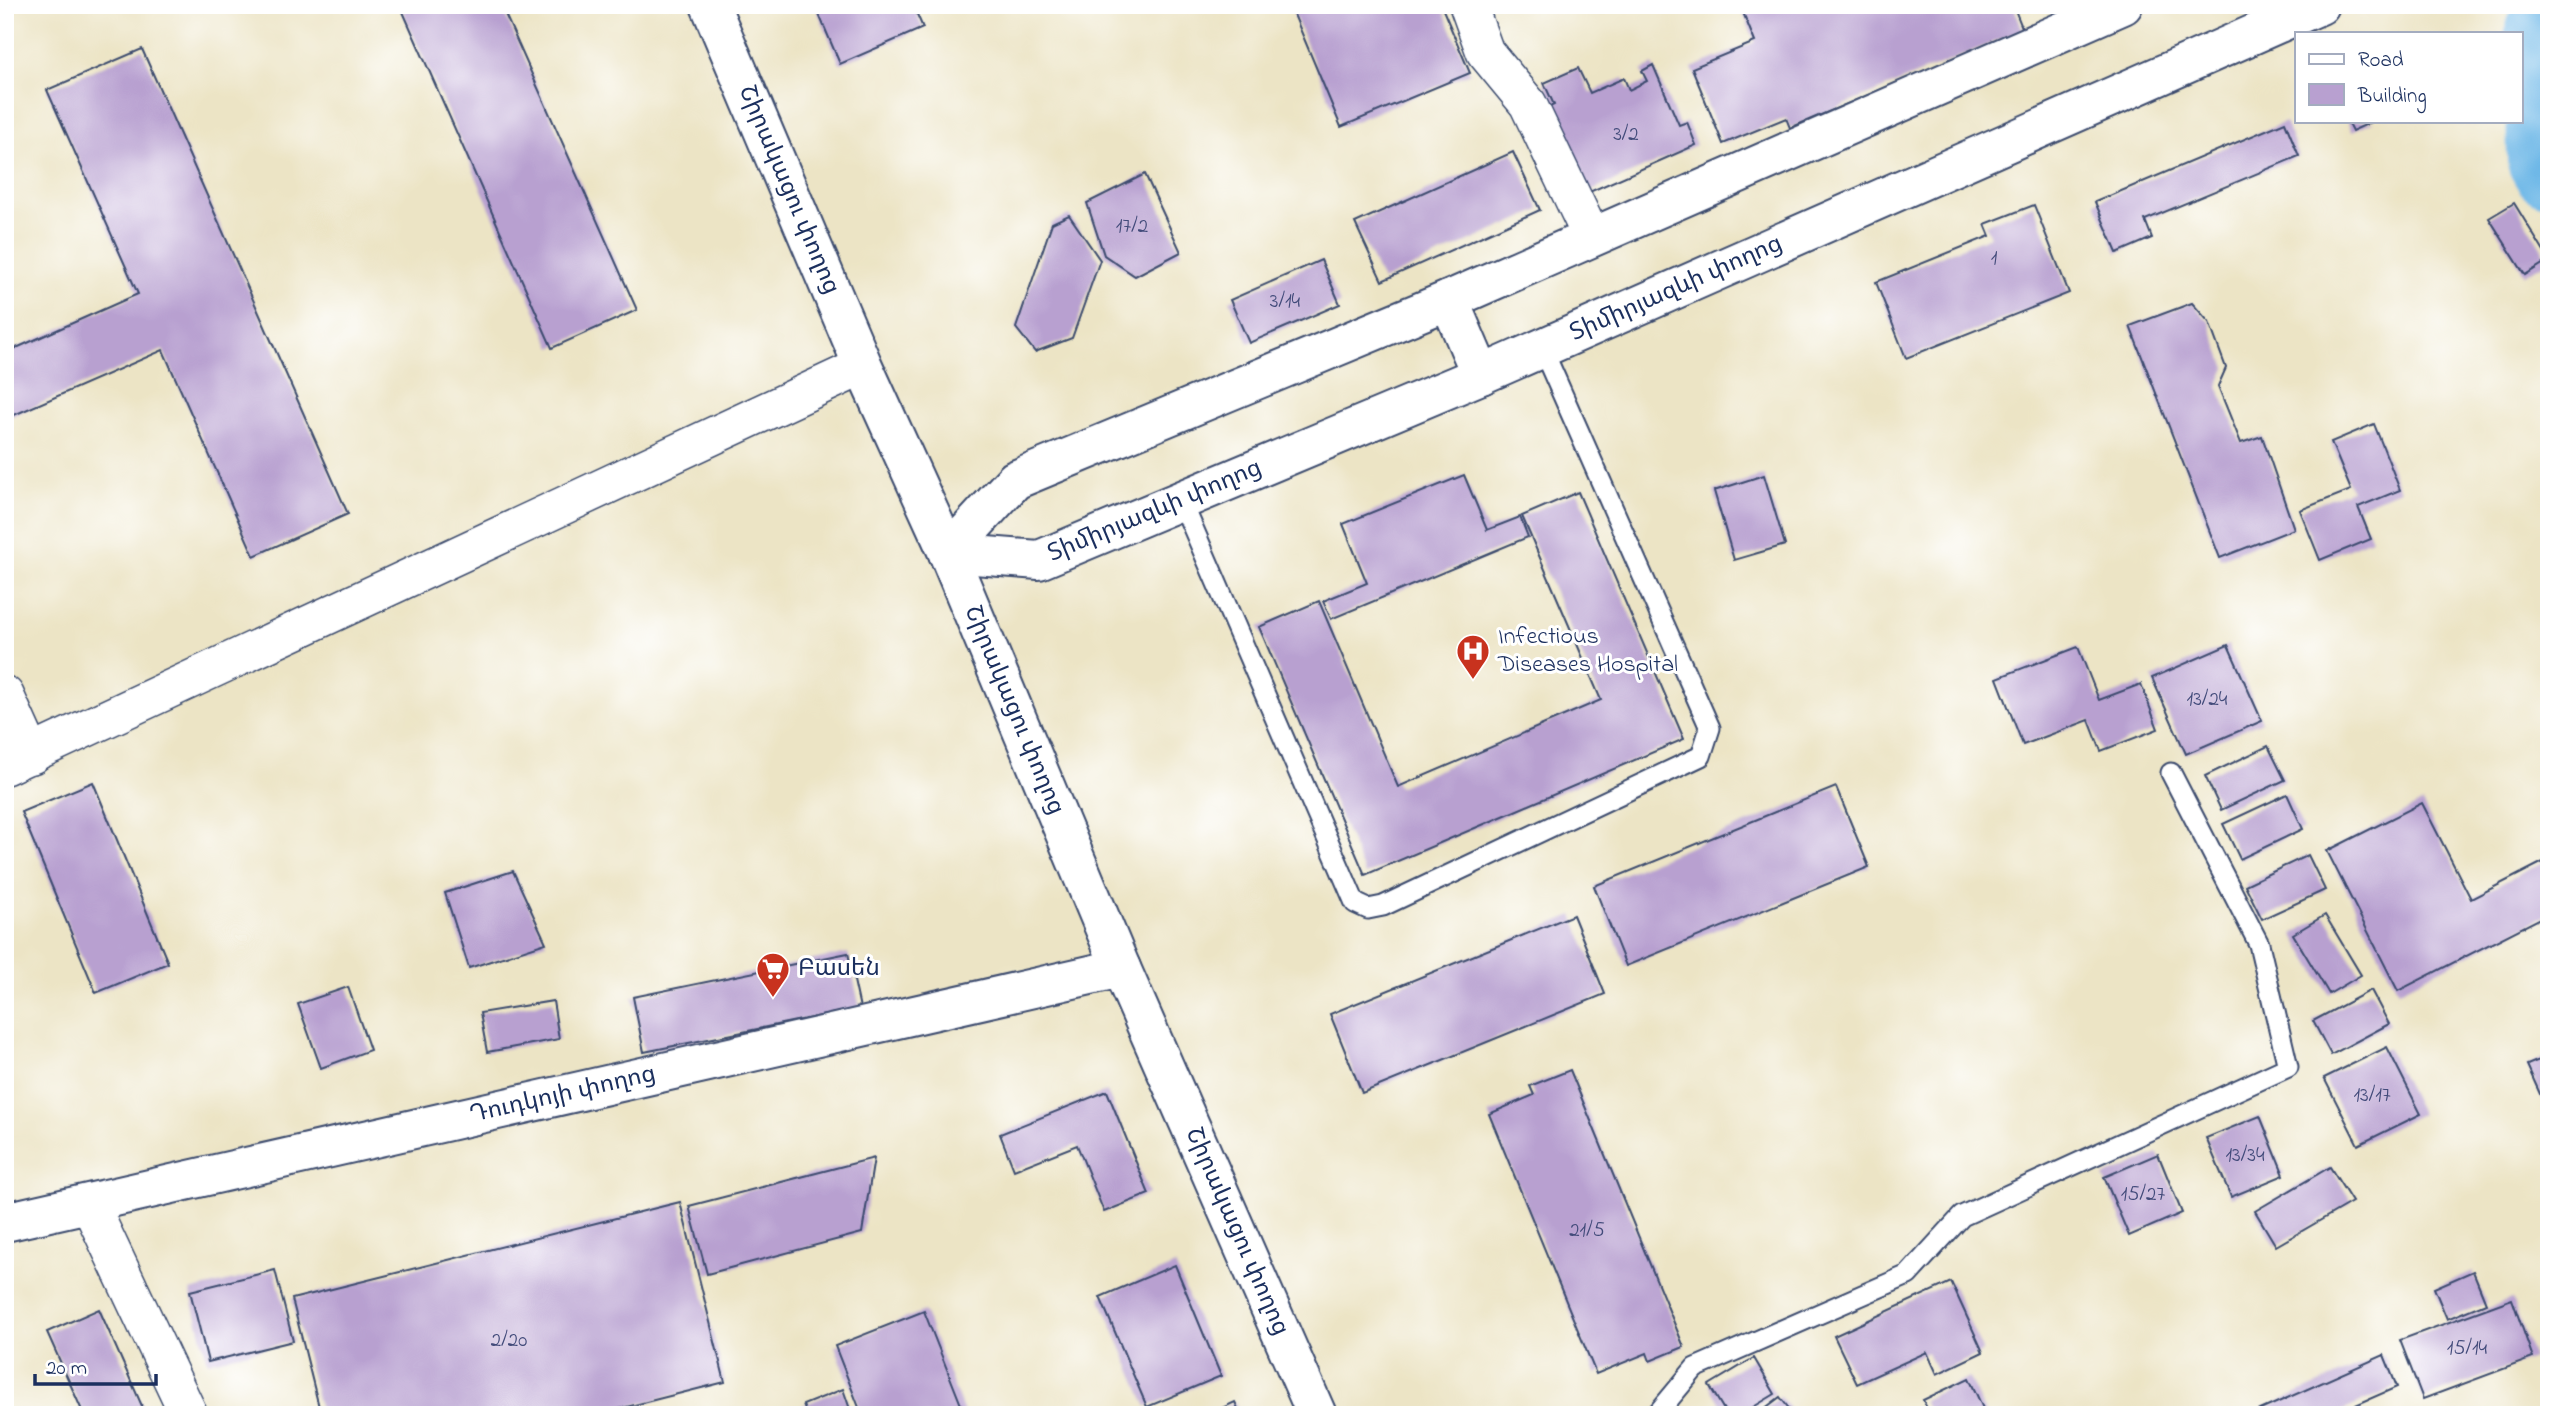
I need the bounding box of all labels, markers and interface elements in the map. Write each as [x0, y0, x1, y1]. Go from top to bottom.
legend [2295, 32, 2522, 122]
text: Road [2358, 46, 2404, 76]
street label: Շիրակացու փողոց [729, 80, 848, 300]
text: Building [2357, 82, 2427, 114]
house number: 3/2 [1613, 120, 1639, 150]
house number: 17/2 [1116, 212, 1148, 242]
street label: Տիմիրյազևի փողոց [1565, 227, 1788, 351]
house number: 1 [1991, 244, 1998, 274]
house number: 3/14 [1270, 287, 1301, 317]
street label: Տիմիրյազևի փողոց [1043, 451, 1267, 572]
street label: Շիրակացու փողոց [954, 600, 1073, 821]
place label: Infectious Diseases Hospital [1497, 620, 1678, 683]
hospital icon: Infectious Diseases Hospital [1454, 632, 1492, 681]
house number: 13/24 [2187, 685, 2228, 715]
supermarket icon: Բասեն [754, 950, 792, 999]
place label: Բասեն [798, 952, 880, 987]
street label: Դուդկոյի փողոց [466, 1057, 659, 1133]
house number: 13/17 [2353, 1081, 2391, 1111]
street label: Շիրակացու փողոց [1176, 1122, 1298, 1341]
house number: 13/34 [2225, 1141, 2265, 1171]
house number: 15/27 [2121, 1180, 2165, 1210]
house number: 21/5 [1569, 1216, 1605, 1246]
house number: 2/20 [491, 1326, 527, 1356]
house number: 15/14 [2447, 1334, 2488, 1364]
scale bar [35, 1343, 156, 1387]
text: 20 m [46, 1354, 87, 1384]

